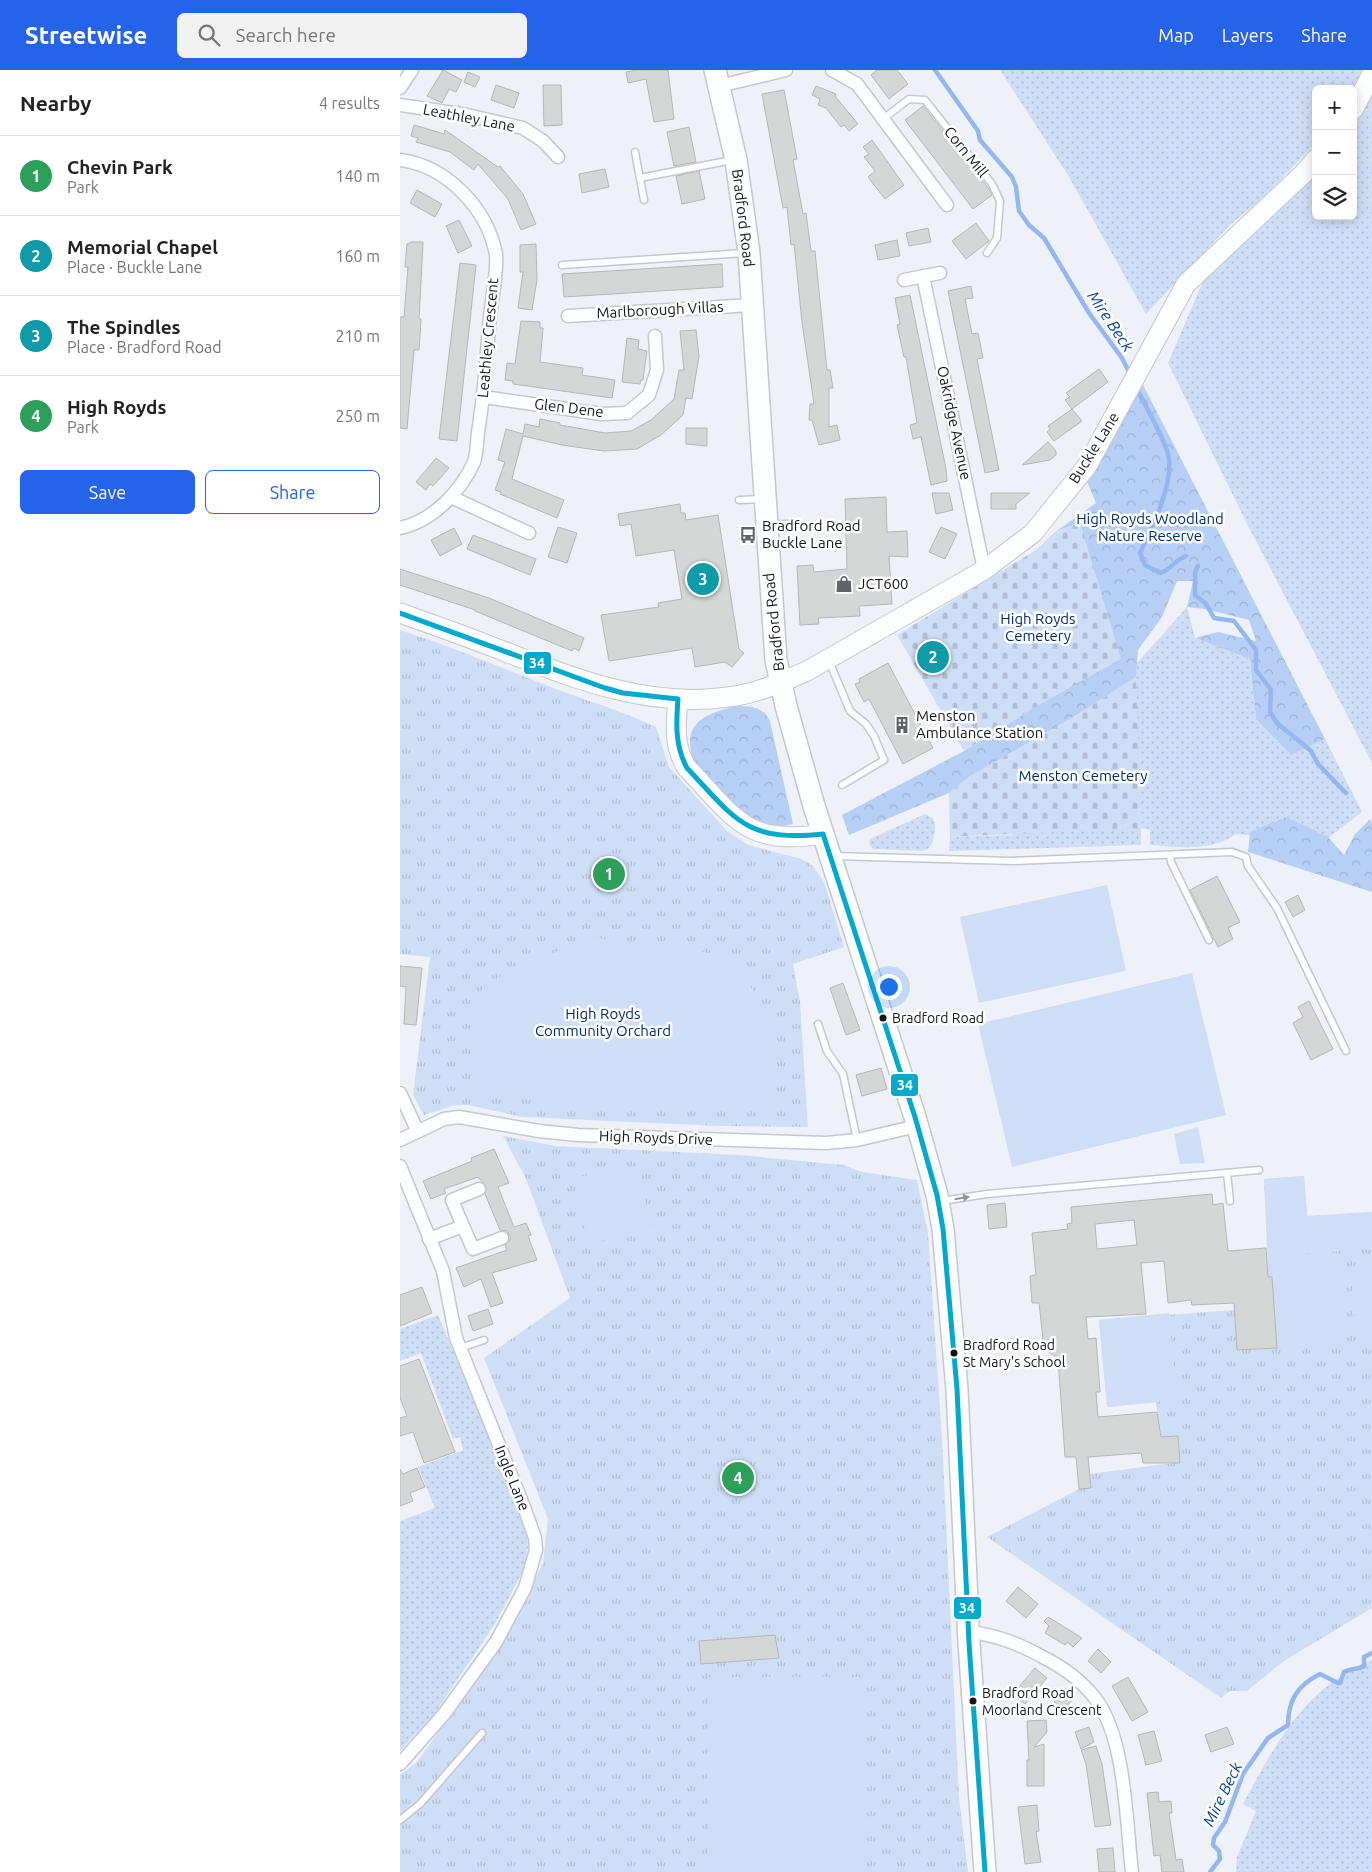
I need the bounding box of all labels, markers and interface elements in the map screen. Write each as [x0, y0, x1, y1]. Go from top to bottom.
search box [177, 13, 527, 58]
icon: search [195, 21, 223, 49]
text: Streetwise [25, 22, 147, 49]
text: Search here [235, 24, 336, 46]
text: Map [1158, 25, 1194, 45]
text: Layers [1222, 25, 1273, 45]
text: Share [1301, 25, 1347, 45]
map controls [1312, 85, 1357, 220]
button: + [1312, 85, 1357, 130]
text: Nearby [20, 91, 91, 115]
text: 4 results [319, 94, 380, 112]
street label: Leathley Lane [422, 100, 516, 135]
street label: Corn Mill [941, 123, 992, 180]
button: − [1312, 130, 1357, 175]
text: Chevin Park [67, 156, 173, 178]
text: 1 [31, 167, 41, 185]
text: 140 m [335, 167, 380, 185]
street label: Bradford Road [729, 168, 758, 268]
button: layers [1312, 175, 1357, 220]
text: Park [67, 178, 99, 196]
text: Memorial Chapel [67, 236, 218, 258]
text: 2 [31, 247, 41, 265]
text: 160 m [335, 247, 380, 265]
text: Place · Buckle Lane [67, 258, 202, 276]
street label: Leathley Crescent [474, 277, 501, 399]
water label: Mire Beck [1084, 287, 1138, 355]
street label: Marlborough Villas [596, 298, 724, 321]
text: The Spindles [67, 316, 181, 338]
text: 3 [31, 327, 41, 345]
text: 210 m [335, 327, 380, 345]
text: Place · Bradford Road [67, 338, 222, 356]
street label: Oakridge Avenue [934, 364, 975, 481]
street label: Glen Dene [533, 395, 605, 420]
text: High Royds [67, 396, 166, 418]
text: 4 [31, 407, 41, 425]
text: 250 m [335, 407, 380, 425]
street label: Buckle Lane [1065, 409, 1122, 486]
text: Park [67, 418, 99, 436]
button: Save [20, 470, 195, 514]
button: Share [205, 470, 380, 514]
park label: High Royds Woodland Nature Reserve [1076, 510, 1224, 544]
place label: Bradford Road Buckle Lane [762, 517, 861, 551]
bus stop icon: Bradford Road Buckle Lane [738, 525, 758, 545]
pin: 3 [687, 560, 719, 598]
street label: Bradford Road [760, 572, 787, 672]
shop icon: JCT600 [834, 574, 854, 594]
place label: JCT600 [858, 575, 909, 592]
park label: High Royds Cemetery [1000, 610, 1076, 644]
pin: 2 [917, 638, 949, 676]
line badge: 34 [523, 651, 552, 675]
text: 34 [529, 655, 545, 671]
place label: Menston Ambulance Station [916, 707, 1043, 741]
building icon: Menston Ambulance Station [892, 715, 912, 735]
park label: Menston Cemetery [1018, 767, 1148, 784]
pin: 1 [593, 855, 625, 893]
your location [876, 974, 902, 1000]
park label: High Royds Community Orchard [535, 1005, 671, 1039]
place label: Bradford Road [892, 1010, 984, 1026]
marker: Bradford Road [878, 1013, 888, 1023]
line badge: 34 [890, 1073, 919, 1097]
text: 34 [897, 1077, 913, 1093]
street label: High Royds Drive [599, 1127, 713, 1148]
one-way arrow [955, 1193, 971, 1201]
place label: Bradford Road St Mary's School [963, 1337, 1066, 1370]
marker: Bradford Road St Mary's School [949, 1348, 959, 1358]
street label: Ingle Lane [492, 1443, 533, 1513]
pin: 4 [722, 1459, 754, 1497]
line badge: 34 [953, 1596, 982, 1620]
text: 34 [959, 1600, 975, 1616]
place label: Bradford Road Moorland Crescent [982, 1685, 1102, 1718]
marker: Bradford Road Moorland Crescent [968, 1696, 978, 1706]
water label: Mire Beck [1199, 1758, 1246, 1829]

